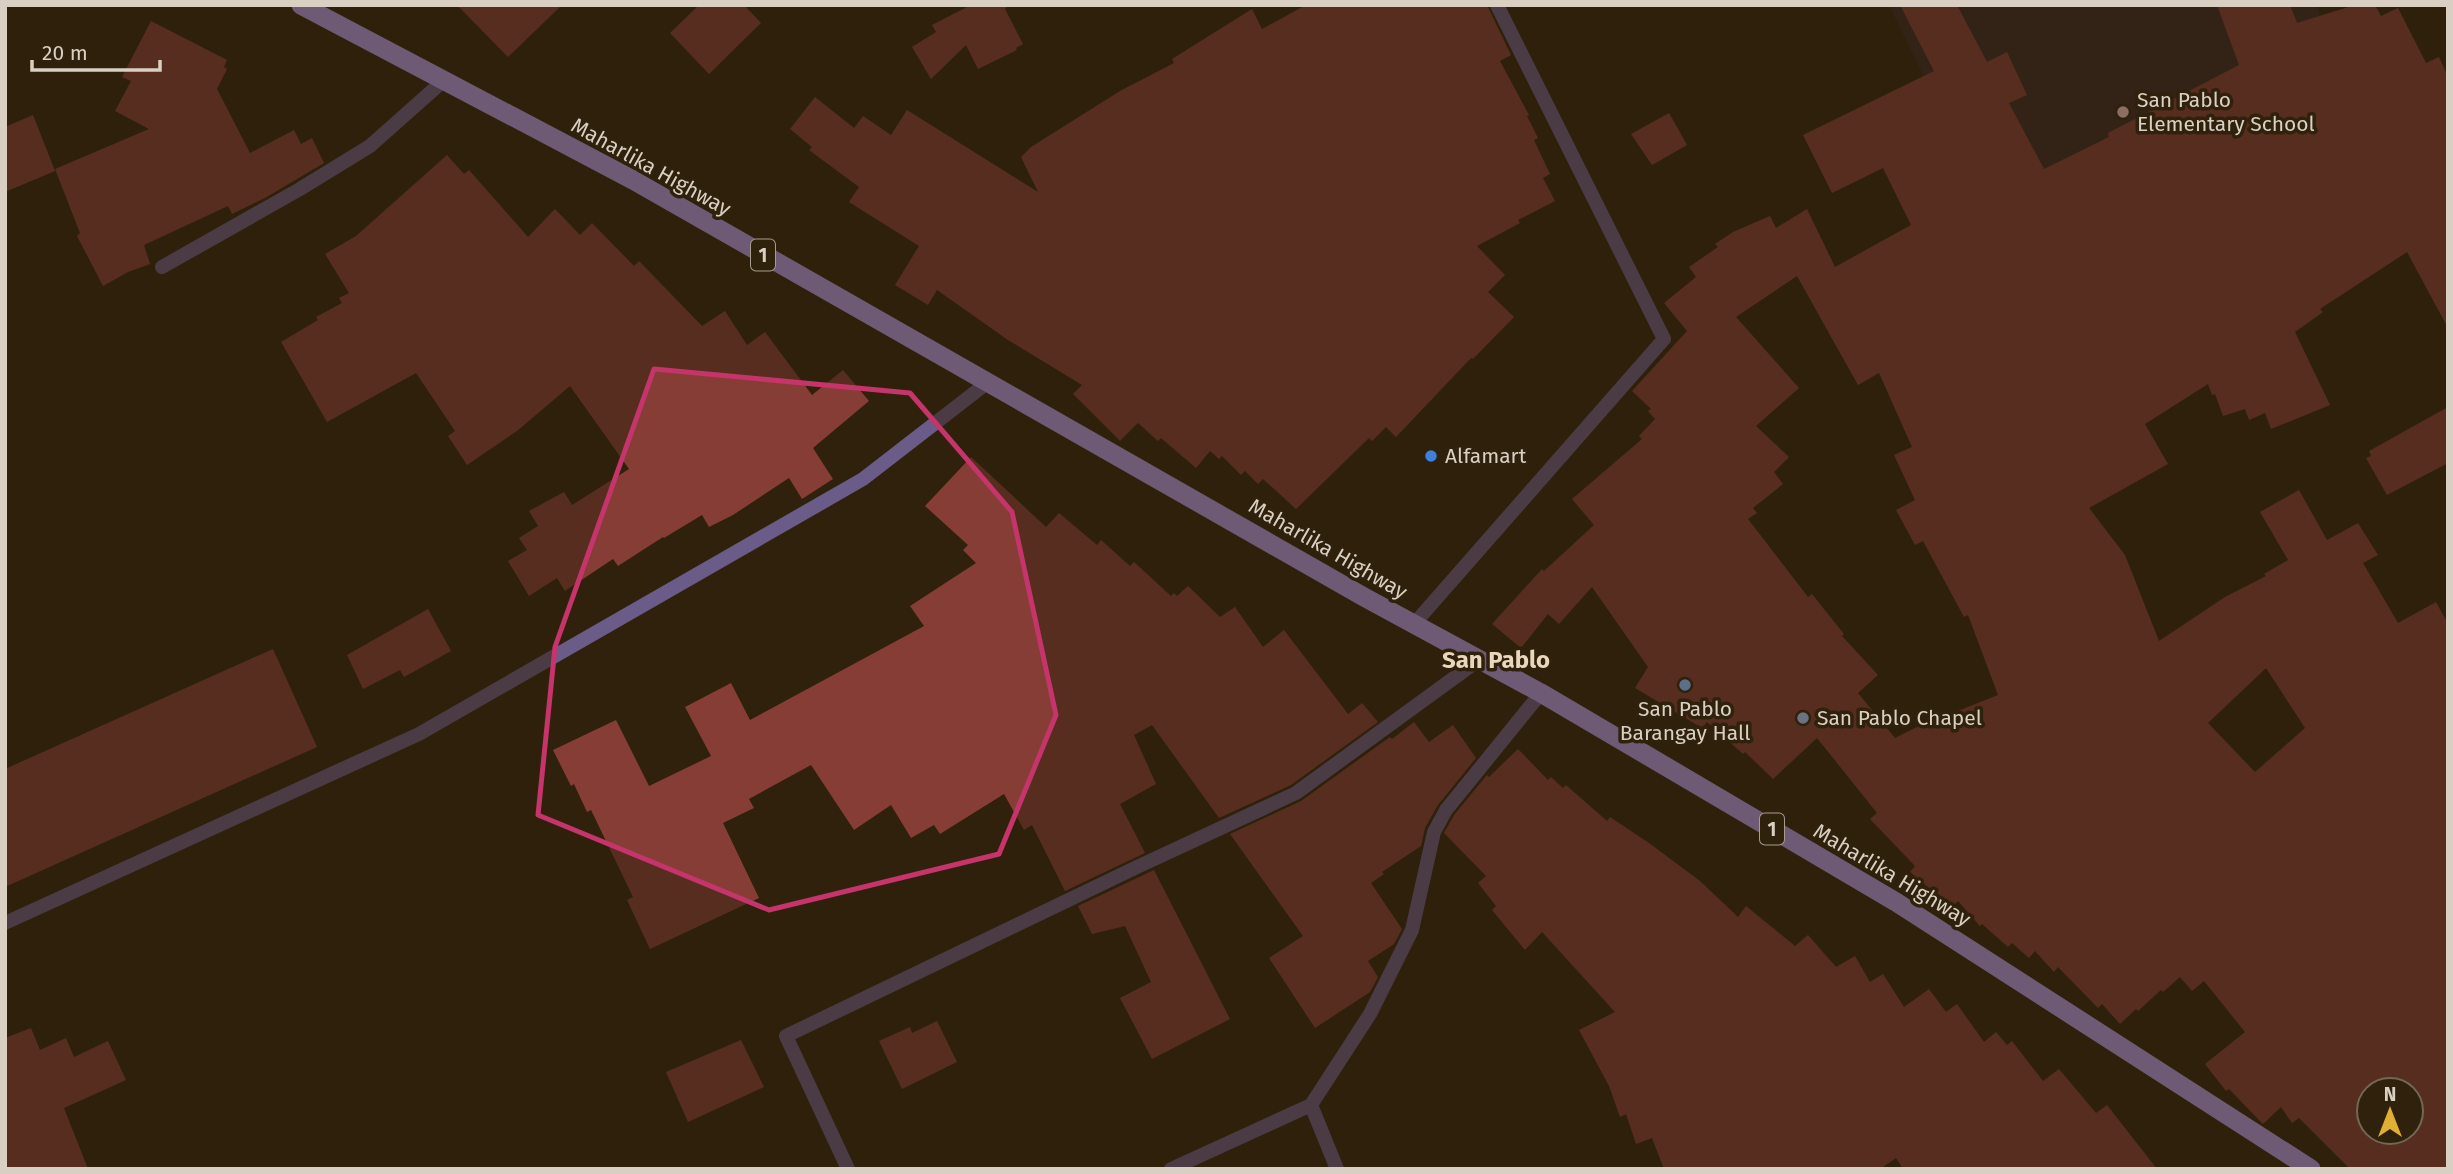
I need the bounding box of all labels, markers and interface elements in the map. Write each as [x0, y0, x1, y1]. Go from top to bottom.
scale bar [32, 28, 159, 72]
text: 20 m [42, 40, 88, 66]
place label: San Pablo Elementary School [2137, 87, 2315, 137]
marker: San Pablo Elementary School [2115, 104, 2131, 120]
street label: Maharlika Highway [567, 112, 736, 222]
road number: 1 [751, 240, 775, 270]
place label: Alfamart [1445, 443, 1527, 469]
marker: Alfamart [1423, 448, 1439, 464]
street label: Maharlika Highway [1244, 493, 1412, 605]
district label: San Pablo [1442, 646, 1550, 674]
marker: San Pablo Barangay Hall [1677, 677, 1693, 693]
place label: San Pablo Barangay Hall [1620, 696, 1750, 746]
place label: San Pablo Chapel [1817, 705, 1982, 731]
marker: San Pablo Chapel [1795, 710, 1811, 726]
road number: 1 [1760, 814, 1784, 844]
street label: Maharlika Highway [1809, 818, 1976, 933]
north arrow [2355, 1076, 2425, 1146]
text: N [2384, 1083, 2396, 1106]

